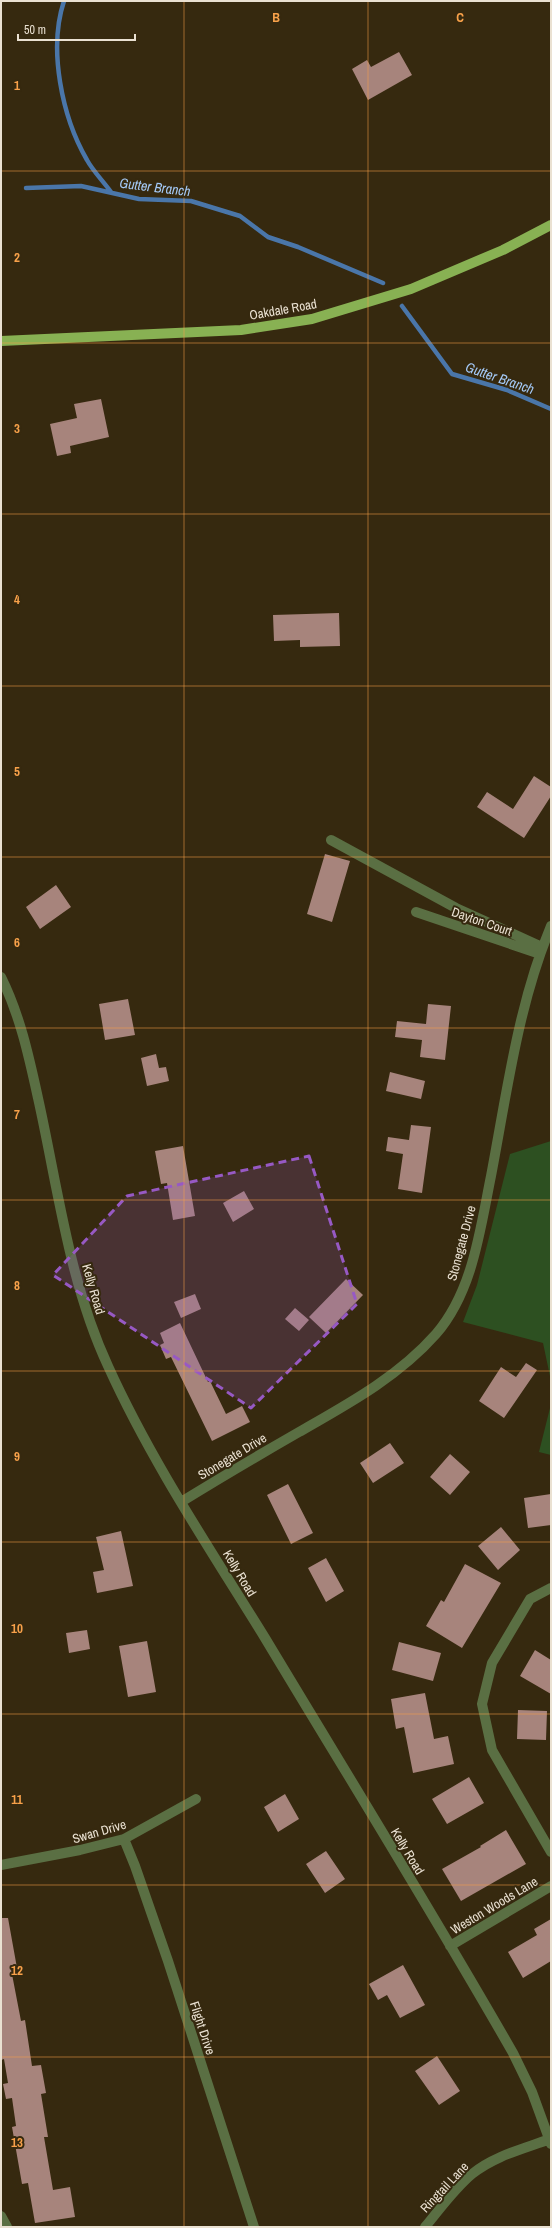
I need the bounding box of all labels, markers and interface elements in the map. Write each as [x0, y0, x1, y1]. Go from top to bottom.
text: B [272, 9, 280, 26]
text: C [456, 9, 464, 26]
scale bar [18, 16, 135, 42]
text: 50 m [24, 22, 46, 38]
text: 1 [14, 77, 20, 94]
water label: Gutter Branch [118, 174, 192, 200]
text: 2 [14, 249, 20, 266]
street label: Oakdale Road [248, 295, 318, 324]
water label: Gutter Branch [463, 358, 537, 398]
text: 3 [14, 420, 20, 437]
text: 4 [14, 591, 20, 608]
text: 5 [14, 763, 20, 780]
street label: Dayton Court [449, 903, 514, 940]
text: 6 [14, 934, 20, 951]
text: 7 [14, 1106, 20, 1123]
street label: Stonegate Drive [443, 1204, 480, 1283]
street label: Kelly Road [78, 1262, 109, 1316]
text: 8 [14, 1277, 20, 1294]
street label: Stonegate Drive [195, 1429, 270, 1484]
text: 9 [14, 1448, 20, 1465]
street label: Kelly Road [219, 1547, 260, 1600]
text: 10 [11, 1620, 23, 1637]
text: 11 [11, 1791, 23, 1808]
street label: Swan Drive [70, 1816, 128, 1847]
street label: Kelly Road [387, 1825, 428, 1878]
street label: Weston Woods Lane [448, 1873, 541, 1938]
text: 12 [11, 1962, 23, 1979]
street label: Flight Drive [186, 1999, 219, 2057]
text: 13 [11, 2134, 23, 2151]
street label: Ringtail Lane [417, 2158, 472, 2216]

